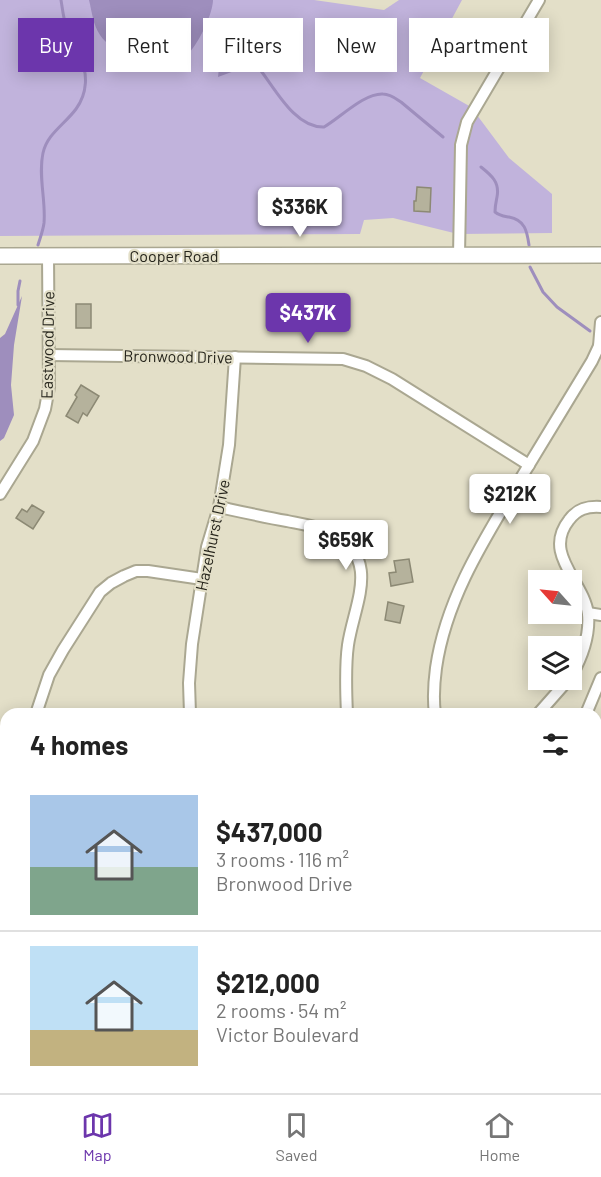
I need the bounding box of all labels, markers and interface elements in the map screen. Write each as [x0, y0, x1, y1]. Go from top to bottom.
chip: Buy [18, 18, 94, 72]
chip: Rent [106, 18, 191, 72]
chip: Filters [203, 18, 303, 72]
chip: New [315, 18, 397, 72]
chip: Apartment [409, 18, 549, 72]
pin: $336K [258, 187, 342, 238]
text: $336K [272, 194, 328, 218]
street label: Cooper Road [130, 246, 218, 265]
street label: Eastwood Drive [37, 291, 57, 399]
pin: $437K [266, 293, 350, 344]
text: $437K [280, 300, 336, 324]
street label: Bronwood Drive [123, 346, 233, 366]
pin: $212K [468, 474, 552, 525]
street label: Hazelhurst Drive [191, 478, 233, 592]
text: $212K [483, 481, 537, 505]
pin: $659K [304, 520, 388, 571]
text: $659K [318, 527, 374, 551]
north arrow [528, 570, 582, 624]
map controls [528, 570, 582, 690]
button: layers [528, 636, 582, 690]
icon: filters [539, 728, 572, 761]
text: 4 homes [30, 729, 128, 760]
text: $437,000 [216, 816, 323, 847]
icon: home [78, 819, 150, 891]
text: 3 rooms · 116 m² [216, 847, 349, 871]
text: Bronwood Drive [216, 871, 353, 895]
text: $212,000 [216, 967, 320, 998]
icon: home [78, 970, 150, 1042]
text: 2 rooms · 54 m² [216, 998, 346, 1022]
text: Victor Boulevard [216, 1022, 359, 1046]
tab: Map [81, 1109, 114, 1164]
tab: Saved [276, 1109, 318, 1164]
tab: Home [479, 1109, 520, 1164]

